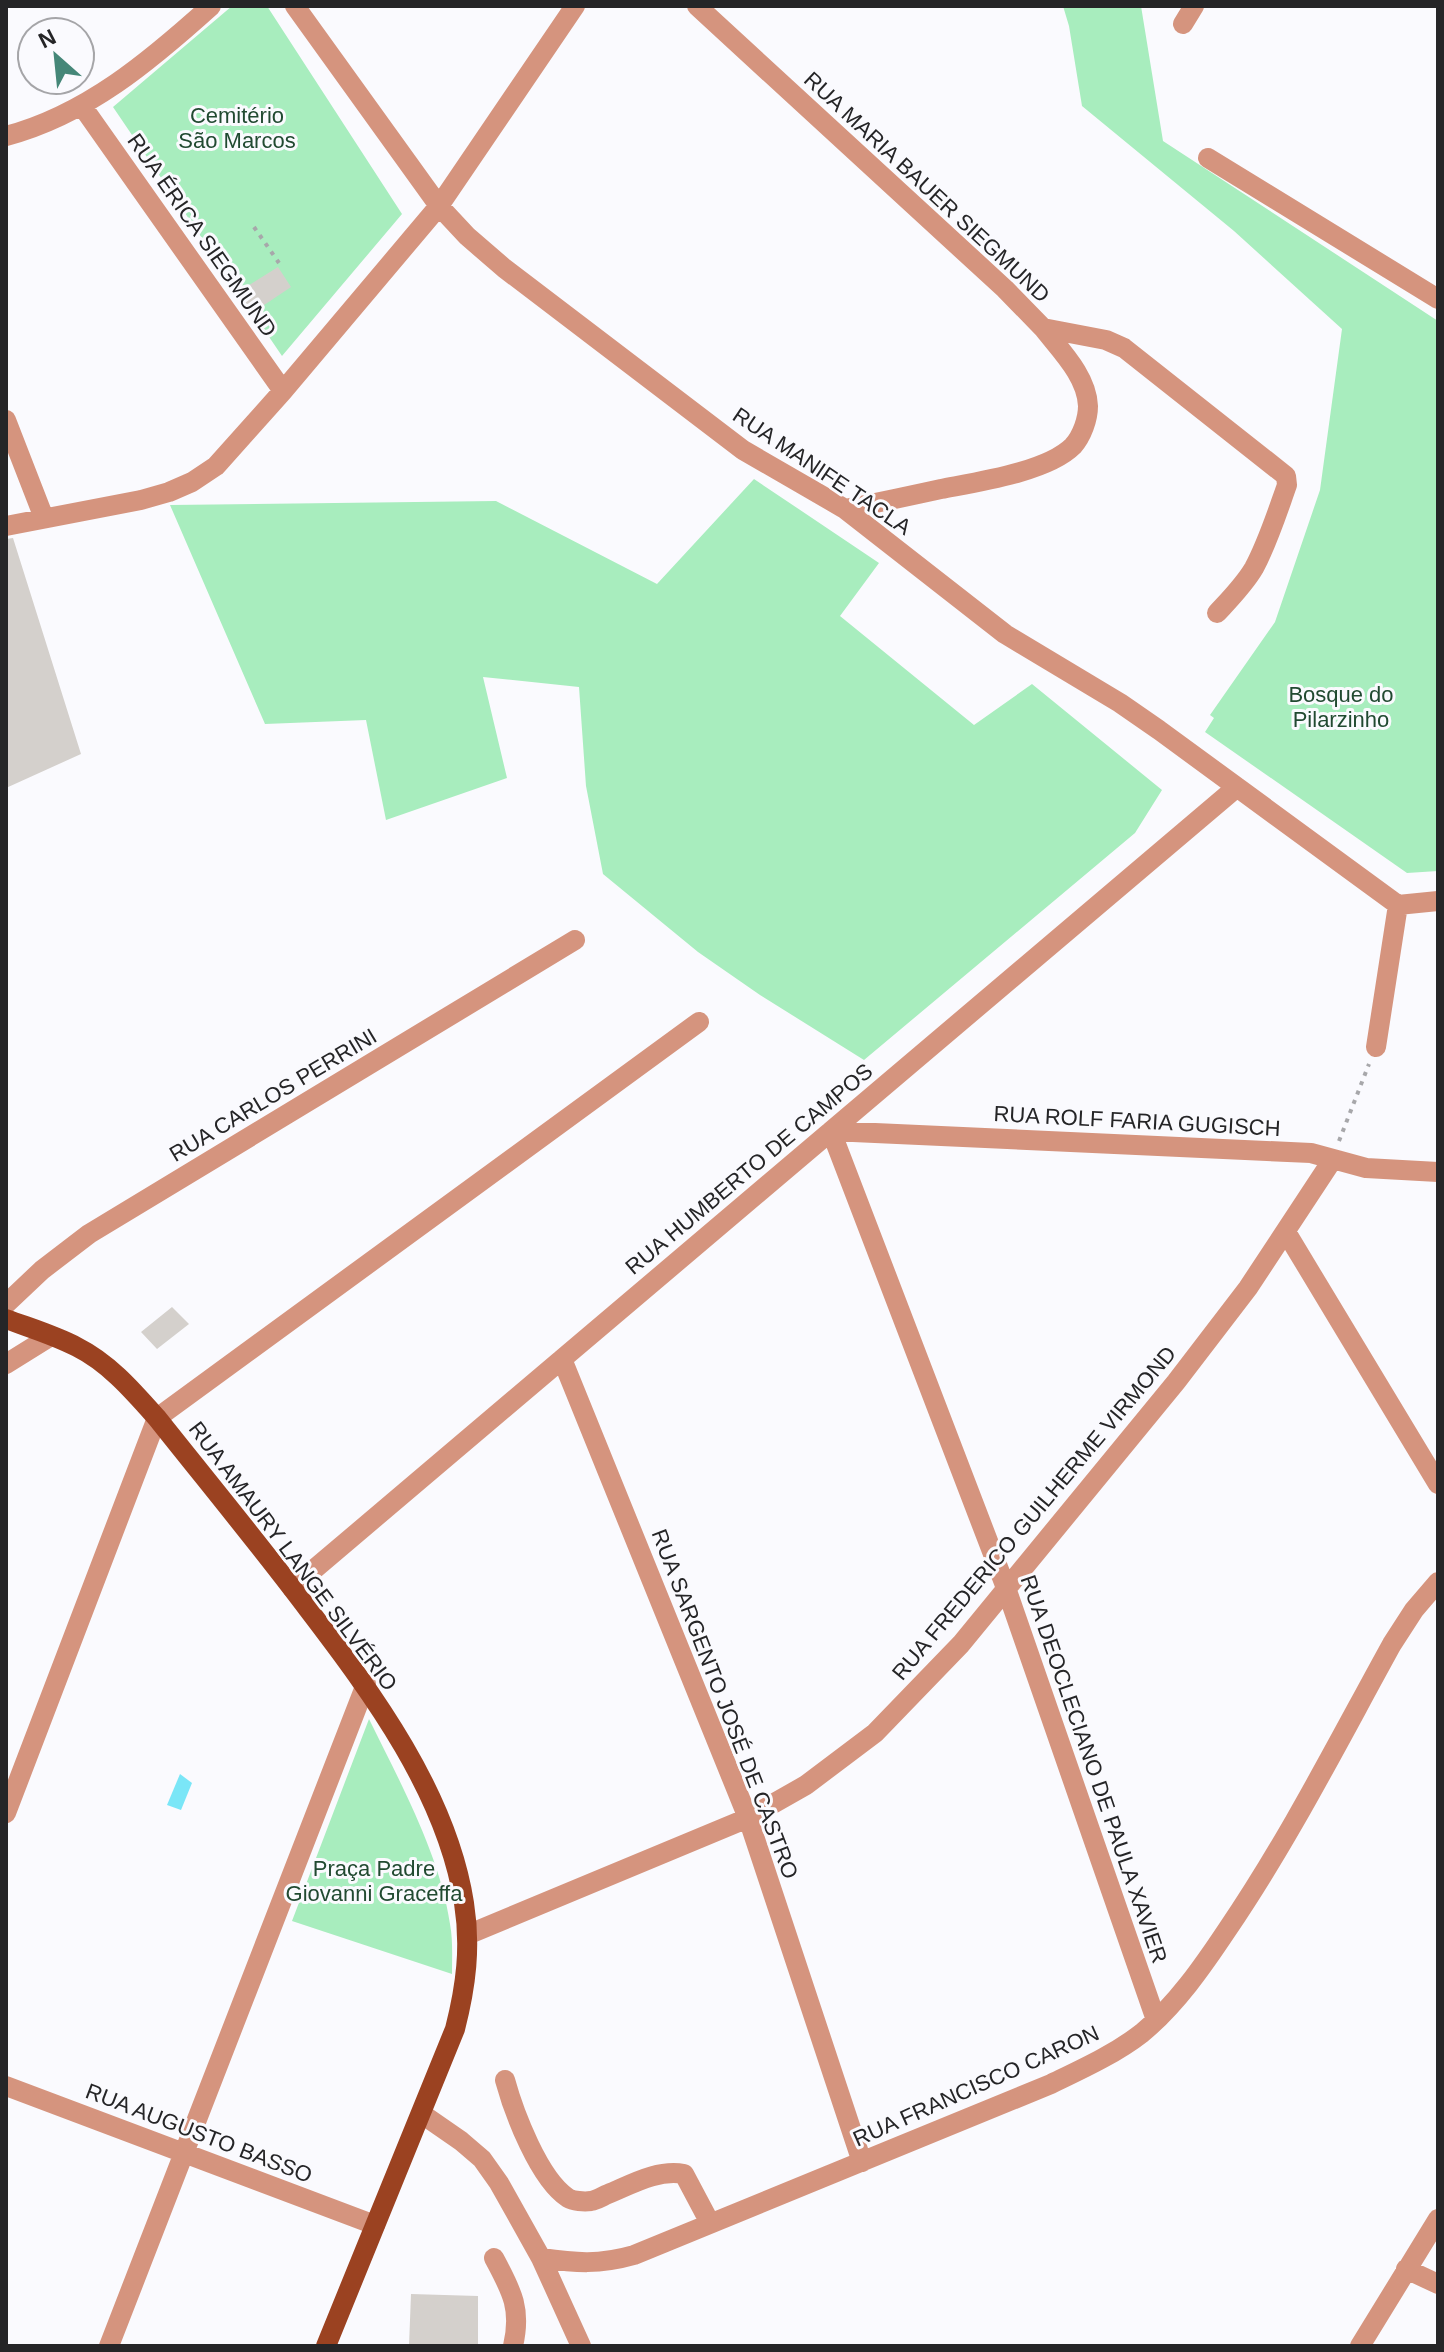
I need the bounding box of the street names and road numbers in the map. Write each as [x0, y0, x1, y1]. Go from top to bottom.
street label: RUA MARIA BAUER SIEGMUND [799, 67, 1055, 307]
street label: RUA ÉRICA SIEGMUND [122, 129, 282, 341]
street label: RUA MANIFE TACLA [728, 402, 916, 540]
street label: RUA CARLOS PERRINI [165, 1023, 381, 1167]
street label: RUA HUMBERTO DE CAMPOS [620, 1058, 878, 1280]
street label: RUA ROLF FARIA GUGISCH [993, 1101, 1281, 1141]
street label: RUA FREDERICO GUILHERME VIRMOND [887, 1341, 1181, 1685]
street label: RUA AMAURY LANGE SILVÉRIO [184, 1417, 402, 1695]
street label: RUA SARGENTO JOSÉ DE CASTRO [647, 1526, 803, 1882]
street label: RUA DEOCLECIANO DE PAULA XAVIER [1016, 1572, 1172, 1966]
street label: RUA FRANCISCO CARON [849, 2020, 1103, 2152]
street label: RUA AUGUSTO BASSO [82, 2078, 316, 2188]

